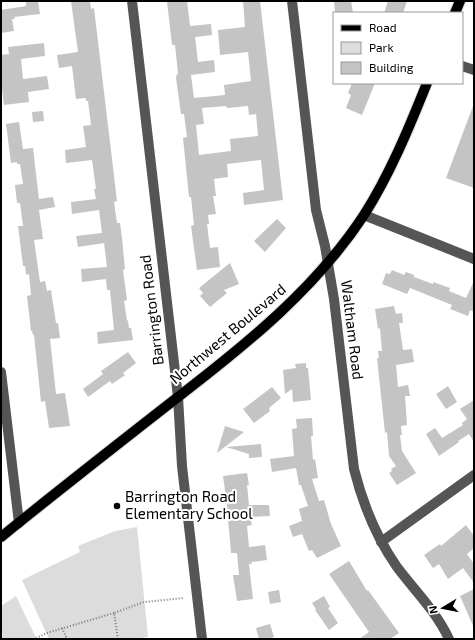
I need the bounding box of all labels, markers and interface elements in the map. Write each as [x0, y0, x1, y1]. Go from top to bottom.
legend [333, 12, 463, 84]
text: Road [369, 20, 397, 34]
text: Park [369, 40, 394, 54]
text: Building [369, 60, 414, 74]
street label: Barrington Road [135, 254, 167, 366]
street label: Northwest Boulevard [166, 279, 289, 387]
street label: Waltham Road [338, 279, 368, 381]
place label: Barrington Road Elementary School [125, 487, 253, 522]
marker: Barrington Road Elementary School [112, 501, 122, 511]
north arrow [423, 588, 463, 628]
text: N [426, 605, 440, 615]

